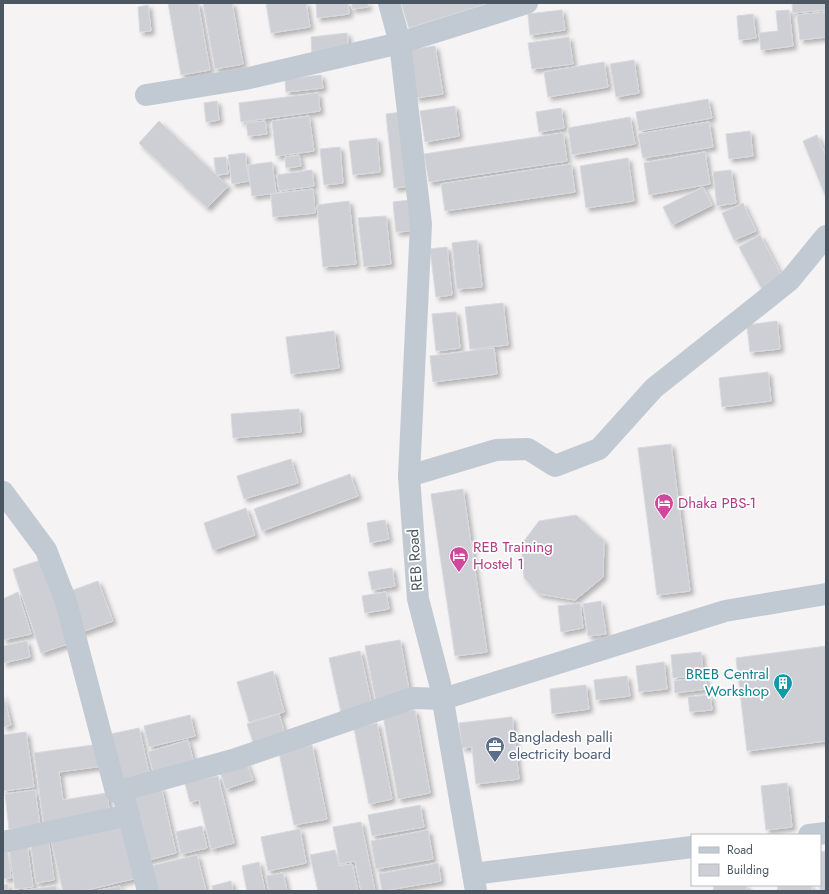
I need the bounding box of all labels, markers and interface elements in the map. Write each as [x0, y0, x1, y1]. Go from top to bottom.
hotel icon: Dhaka PBS-1 [653, 492, 675, 520]
place label: Dhaka PBS-1 [678, 492, 756, 514]
street label: REB Road [402, 528, 428, 592]
place label: REB Training Hostel 1 [473, 536, 553, 575]
hotel icon: REB Training Hostel 1 [448, 545, 470, 573]
place label: BREB Central Workshop [686, 663, 769, 702]
building icon: BREB Central Workshop [772, 672, 794, 700]
place label: Bangladesh palli electricity board [509, 726, 613, 765]
office icon: Bangladesh palli electricity board [484, 735, 506, 763]
legend [691, 834, 821, 886]
text: Road [727, 841, 753, 859]
text: Building [727, 861, 769, 879]

